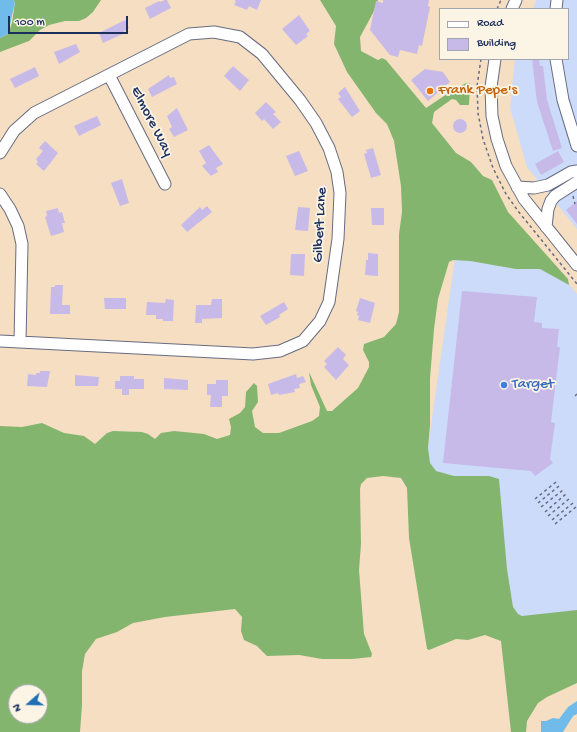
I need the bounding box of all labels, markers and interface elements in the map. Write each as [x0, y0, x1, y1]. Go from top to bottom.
scale bar [10, 8, 130, 34]
legend [439, 8, 569, 60]
text: 100 m [15, 16, 45, 30]
text: Road [477, 17, 503, 31]
text: Building [477, 37, 516, 51]
place label: Frank Pepe's [438, 82, 517, 100]
street label: Elmore Way [126, 84, 176, 160]
marker: Frank Pepe's [425, 86, 435, 96]
street label: Gilbert Lane [310, 187, 332, 263]
place label: Target [512, 376, 554, 394]
marker: Target [499, 380, 509, 390]
north arrow [8, 684, 48, 724]
text: N [11, 702, 25, 713]

